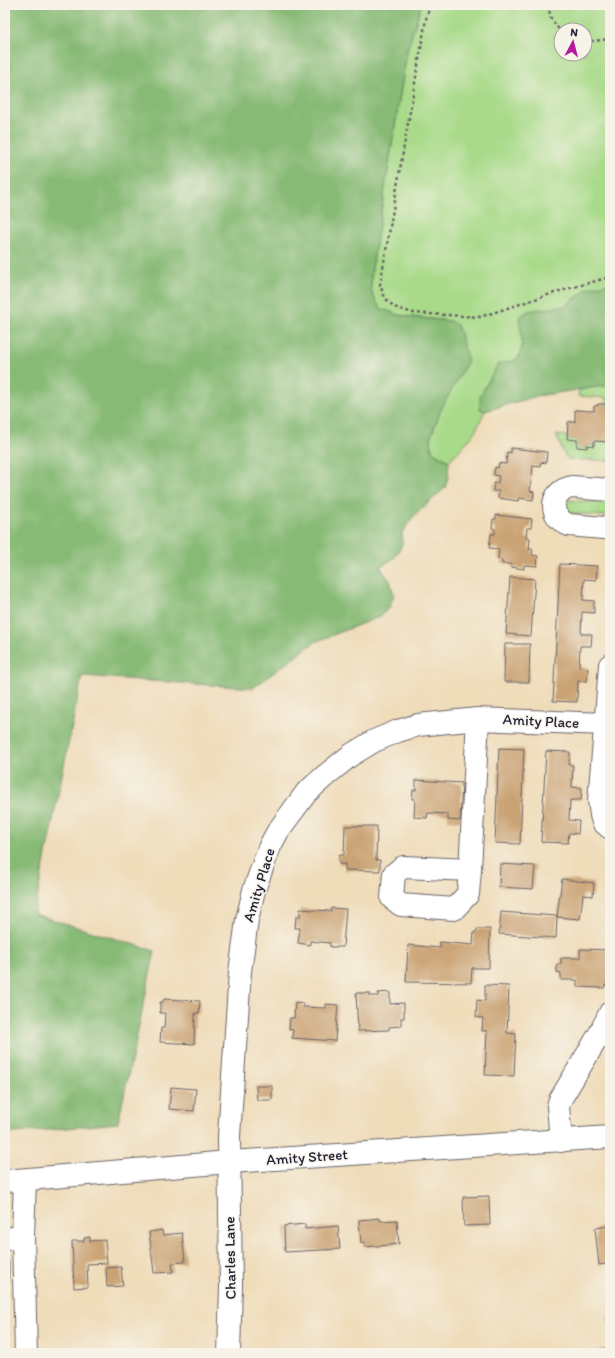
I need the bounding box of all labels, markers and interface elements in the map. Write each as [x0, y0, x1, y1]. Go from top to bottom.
north arrow [553, 22, 593, 62]
text: N [570, 26, 579, 39]
street label: Amity Place [502, 710, 580, 732]
street label: Amity Place [239, 846, 279, 924]
street label: Amity Street [266, 1145, 349, 1169]
street label: Charles Lane [220, 1216, 240, 1300]

